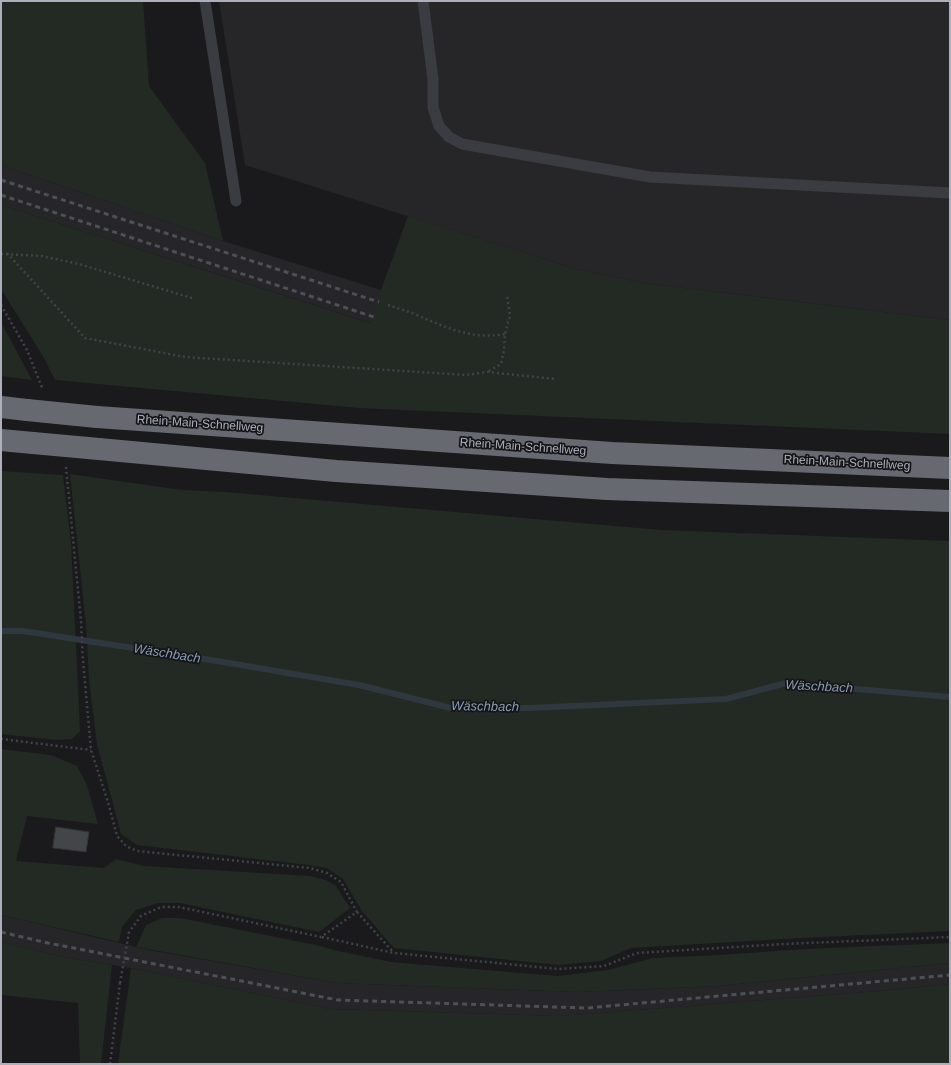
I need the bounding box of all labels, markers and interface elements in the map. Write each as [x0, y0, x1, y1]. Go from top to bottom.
street label: Rhein-Main-Schnellweg [136, 412, 264, 436]
street label: Rhein-Main-Schnellweg [459, 435, 587, 459]
street label: Rhein-Main-Schnellweg [783, 452, 911, 474]
water label: Wäschbach [132, 641, 202, 667]
water label: Wäschbach [785, 677, 853, 697]
water label: Wäschbach [451, 699, 519, 715]

